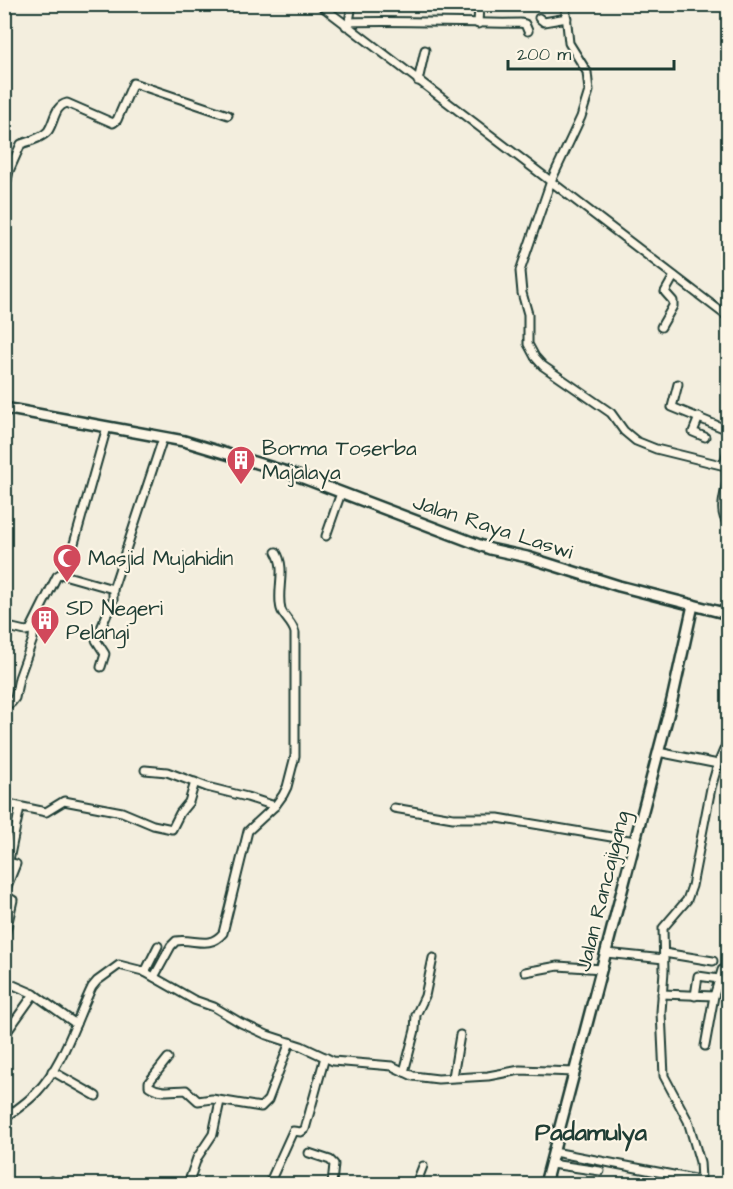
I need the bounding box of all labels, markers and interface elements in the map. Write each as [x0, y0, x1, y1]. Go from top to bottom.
scale bar [508, 33, 674, 71]
text: 200 m [517, 42, 571, 67]
place label: Borma Toserba Majalaya [262, 434, 417, 489]
building icon: Borma Toserba Majalaya [225, 444, 257, 486]
street label: Jalan Raya Laswi [409, 487, 577, 568]
mosque icon: Masjid Mujahidin [51, 542, 83, 584]
place label: Masjid Mujahidin [88, 544, 233, 573]
place label: SD Negeri Pelangi [66, 594, 163, 649]
building icon: SD Negeri Pelangi [29, 604, 61, 646]
street label: Jalan Rancajigang [569, 807, 639, 975]
district label: Padamulya [535, 1116, 648, 1152]

